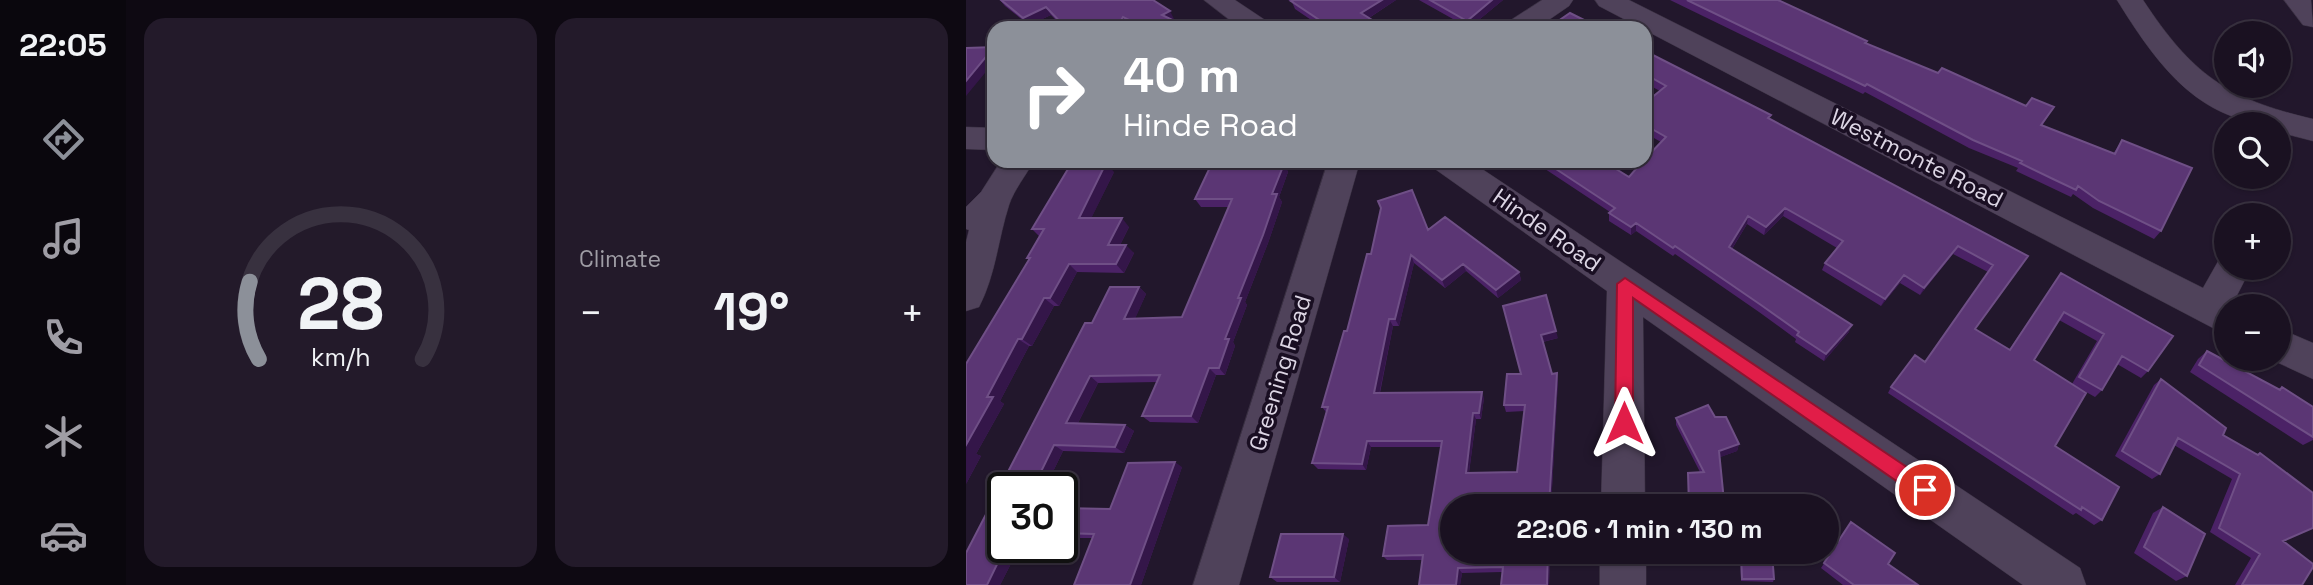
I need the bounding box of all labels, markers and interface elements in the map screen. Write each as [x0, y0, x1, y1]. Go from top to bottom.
map controls [2214, 21, 2291, 371]
button: sound [2214, 21, 2291, 98]
text: 22:05 [19, 25, 107, 65]
text: 40 m [1123, 44, 1240, 106]
icon: right [1008, 49, 1099, 140]
street label: Westmonte Road [1826, 102, 2008, 214]
text: Hinde Road [1123, 105, 1298, 145]
button: search [2214, 112, 2291, 189]
icon: directions [39, 115, 88, 164]
street label: Hinde Road [1487, 182, 1607, 278]
button: + [2214, 203, 2291, 280]
icon: music [39, 214, 88, 263]
text: Climate [579, 244, 661, 274]
text: 28 [297, 257, 384, 350]
text: 19° [713, 279, 790, 345]
text: − [579, 289, 603, 337]
text: + [900, 289, 924, 337]
street label: Greening Road [1242, 291, 1318, 455]
button: − [2214, 294, 2291, 371]
icon: phone [39, 313, 88, 362]
text: km/h [311, 340, 370, 372]
position arrow [1587, 386, 1661, 460]
icon: climate [39, 412, 88, 461]
pin [1895, 460, 1955, 520]
icon: arrive [1906, 471, 1944, 509]
speed limit sign: 30 [987, 472, 1078, 563]
icon: car [39, 511, 88, 560]
text: 22:06 · 1 min · 130 m [1516, 512, 1763, 546]

